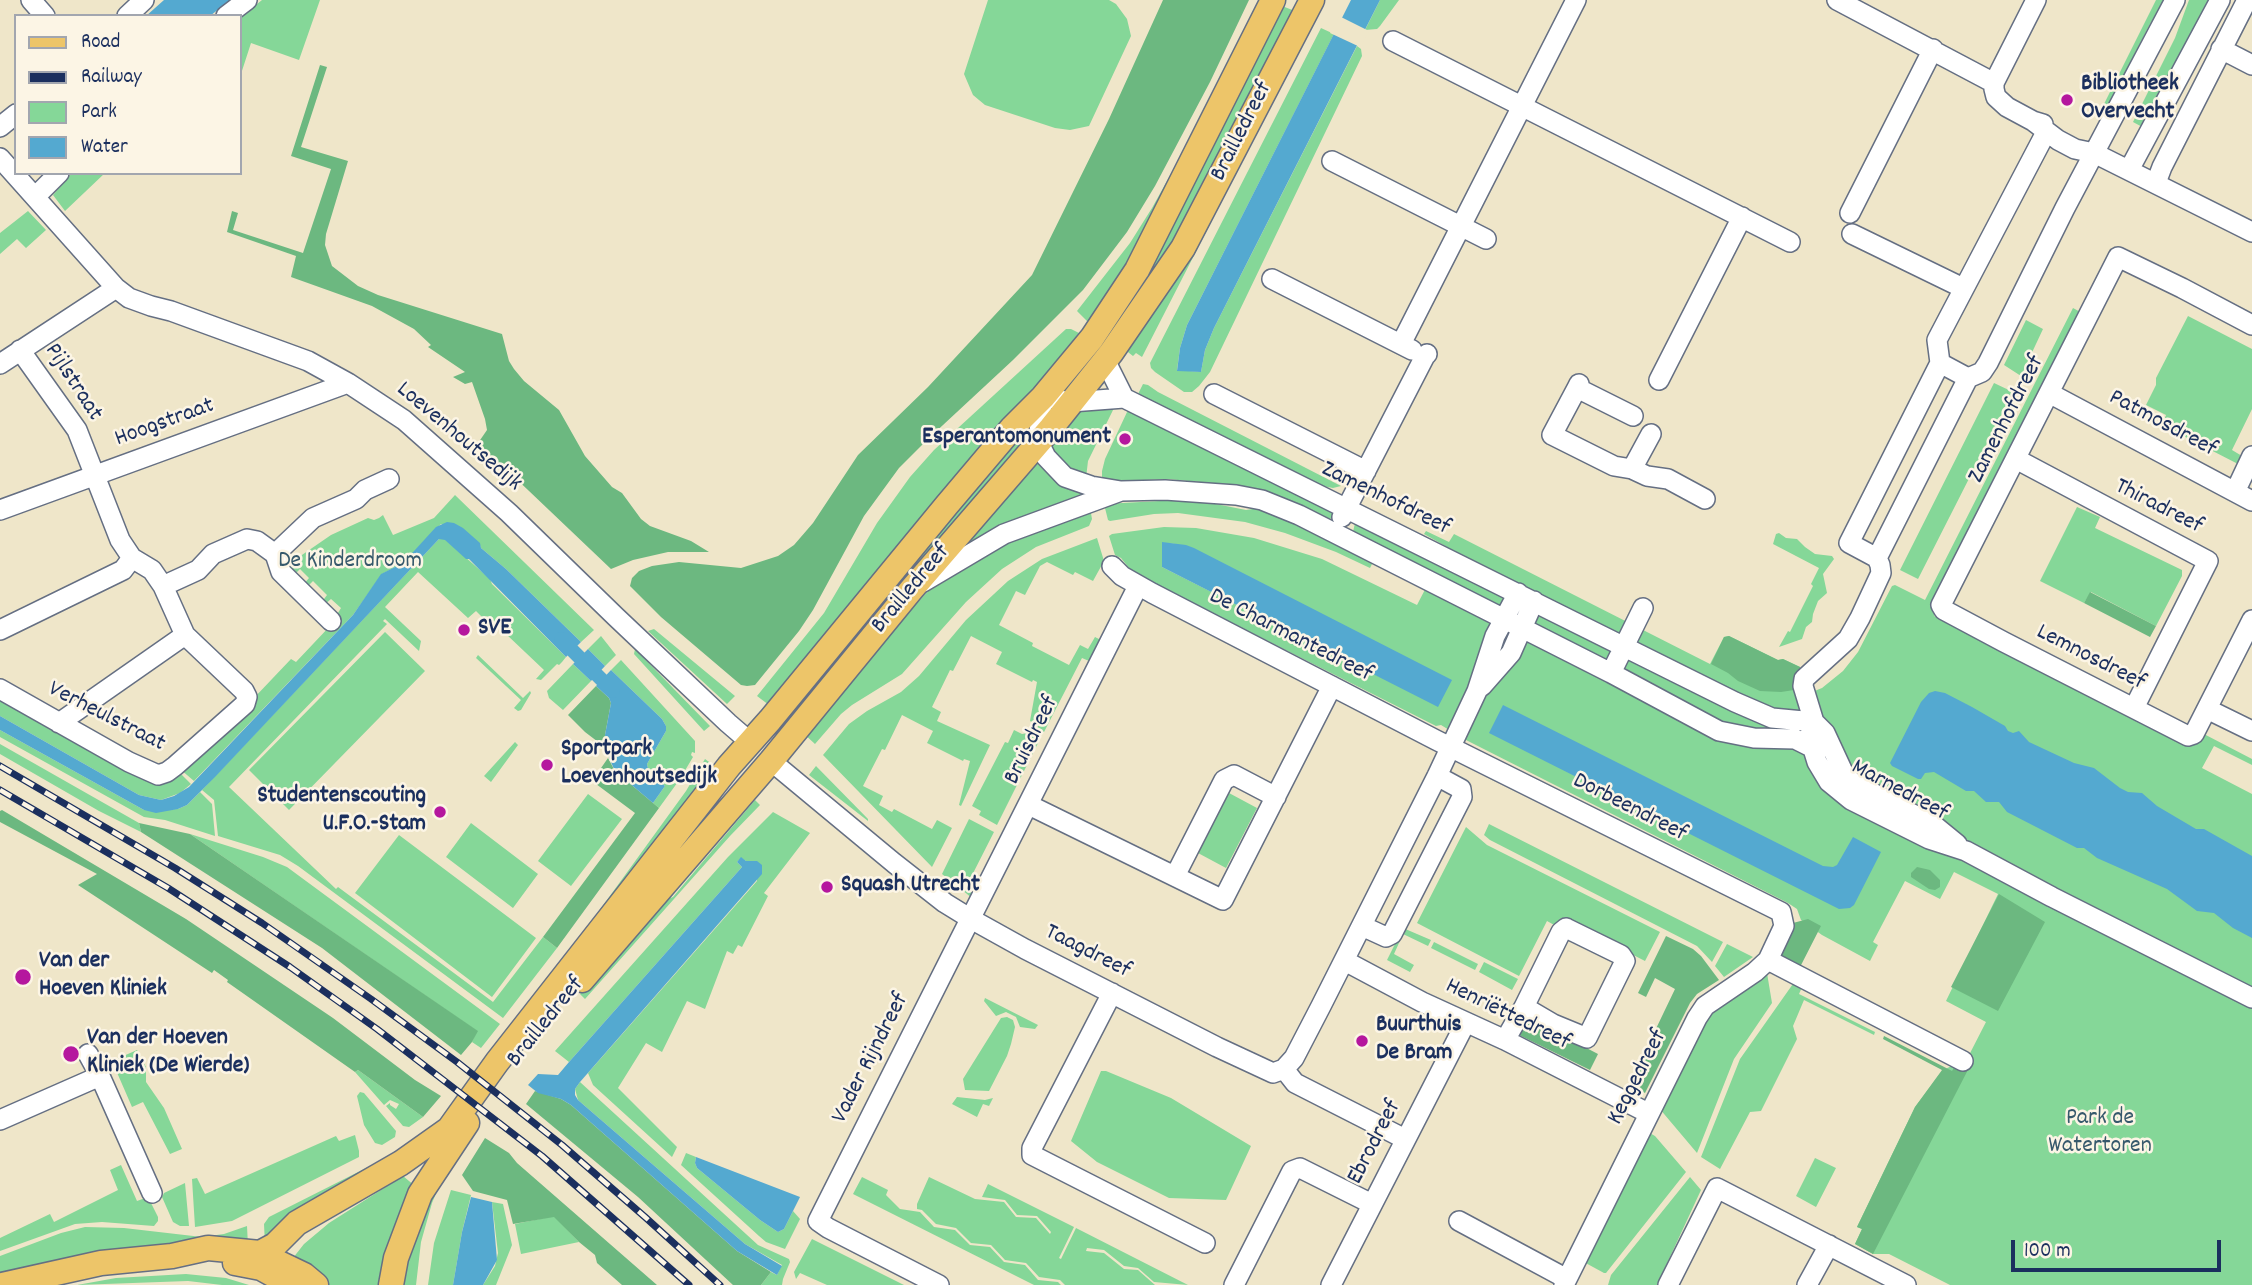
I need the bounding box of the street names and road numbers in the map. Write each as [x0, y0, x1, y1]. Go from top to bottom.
street label: Brailledreef [1206, 78, 1280, 186]
street label: Pijlstraat [36, 339, 108, 427]
street label: Zamenhofdreef [1963, 351, 2053, 489]
street label: Loevenhoutsedijk [389, 377, 527, 499]
street label: Patmosdreef [2103, 385, 2221, 465]
street label: Hoogstraat [111, 393, 219, 455]
street label: Zamenhofdreef [1316, 456, 1454, 544]
street label: Thiradreef [2109, 474, 2207, 542]
street label: Brailledreef [866, 540, 958, 640]
street label: De Charmantedreef [1204, 583, 1376, 691]
street label: Lemnosdreef [2031, 619, 2149, 699]
street label: Verheulstraat [43, 676, 169, 760]
street label: Bruisdreef [999, 692, 1067, 790]
street label: Marnedreef [1846, 754, 1952, 830]
street label: Dorbeendreef [1567, 768, 1691, 850]
street label: Taagdreef [1039, 919, 1135, 987]
street label: Brailledreef [502, 972, 592, 1074]
street label: Henriëttedreef [1440, 973, 1574, 1059]
street label: Vader Rijndreef [827, 989, 917, 1129]
street label: Keggedreef [1603, 1026, 1675, 1130]
street label: Ebrodreef [1343, 1096, 1409, 1190]

